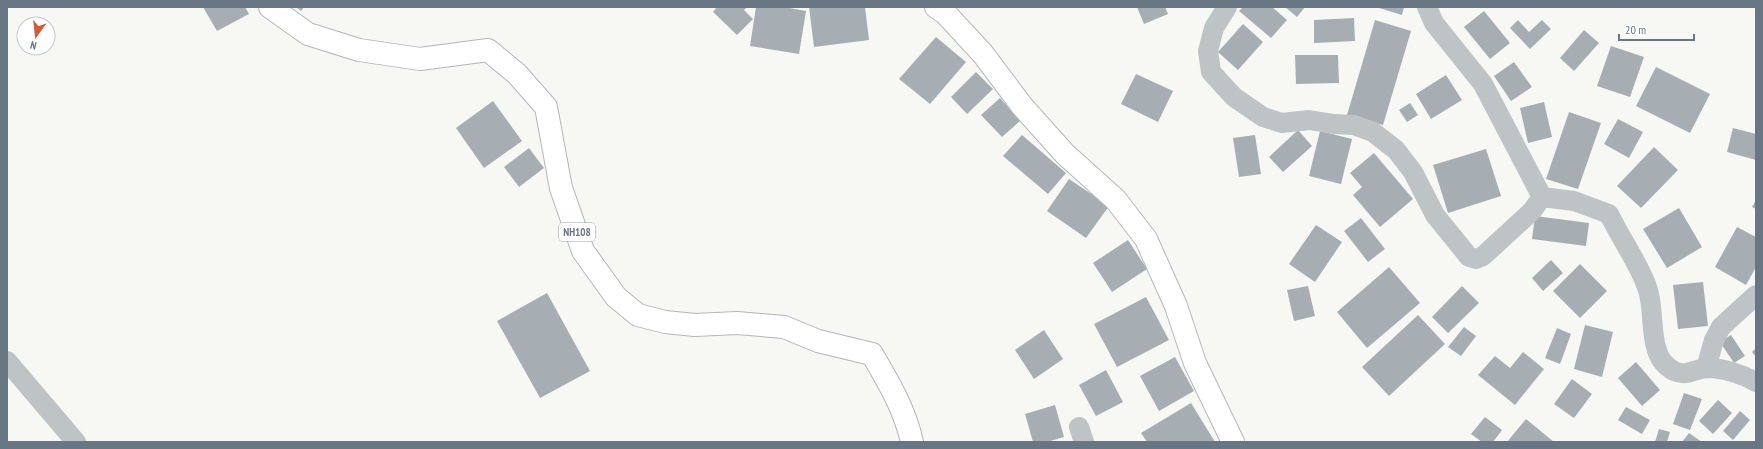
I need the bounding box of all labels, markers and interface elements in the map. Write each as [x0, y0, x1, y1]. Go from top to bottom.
north arrow [16, 16, 56, 56]
scale bar [1619, 16, 1694, 42]
text: 20 m [1625, 22, 1646, 37]
text: N [29, 38, 38, 53]
road number: NH108 [559, 223, 595, 241]

